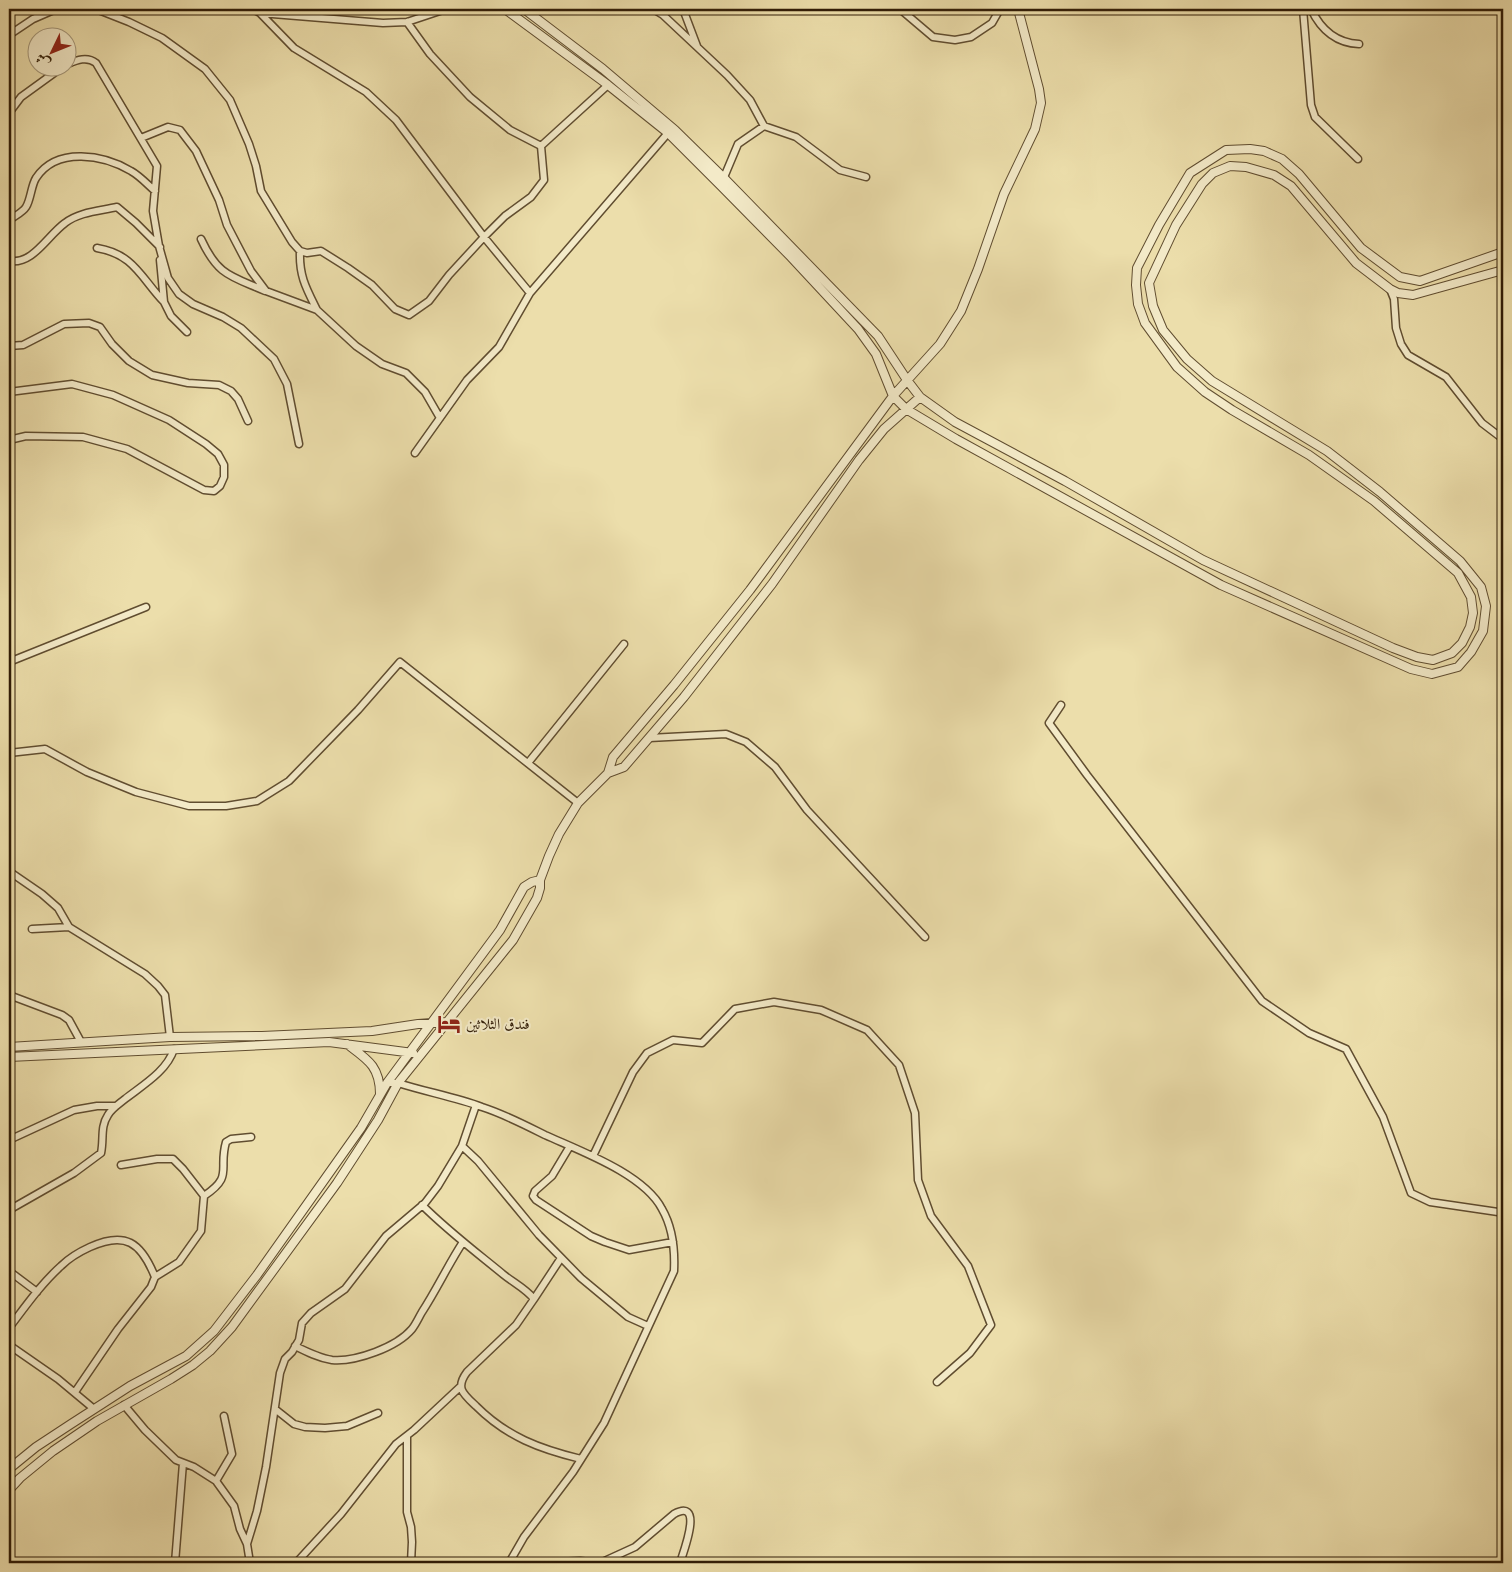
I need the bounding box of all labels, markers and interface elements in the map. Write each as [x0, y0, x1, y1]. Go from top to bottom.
north arrow [28, 28, 78, 78]
text: ش [31, 49, 55, 72]
hotel icon: فندق الثلاثين [436, 1011, 462, 1037]
place label: فندق الثلاثين [466, 1014, 530, 1034]

